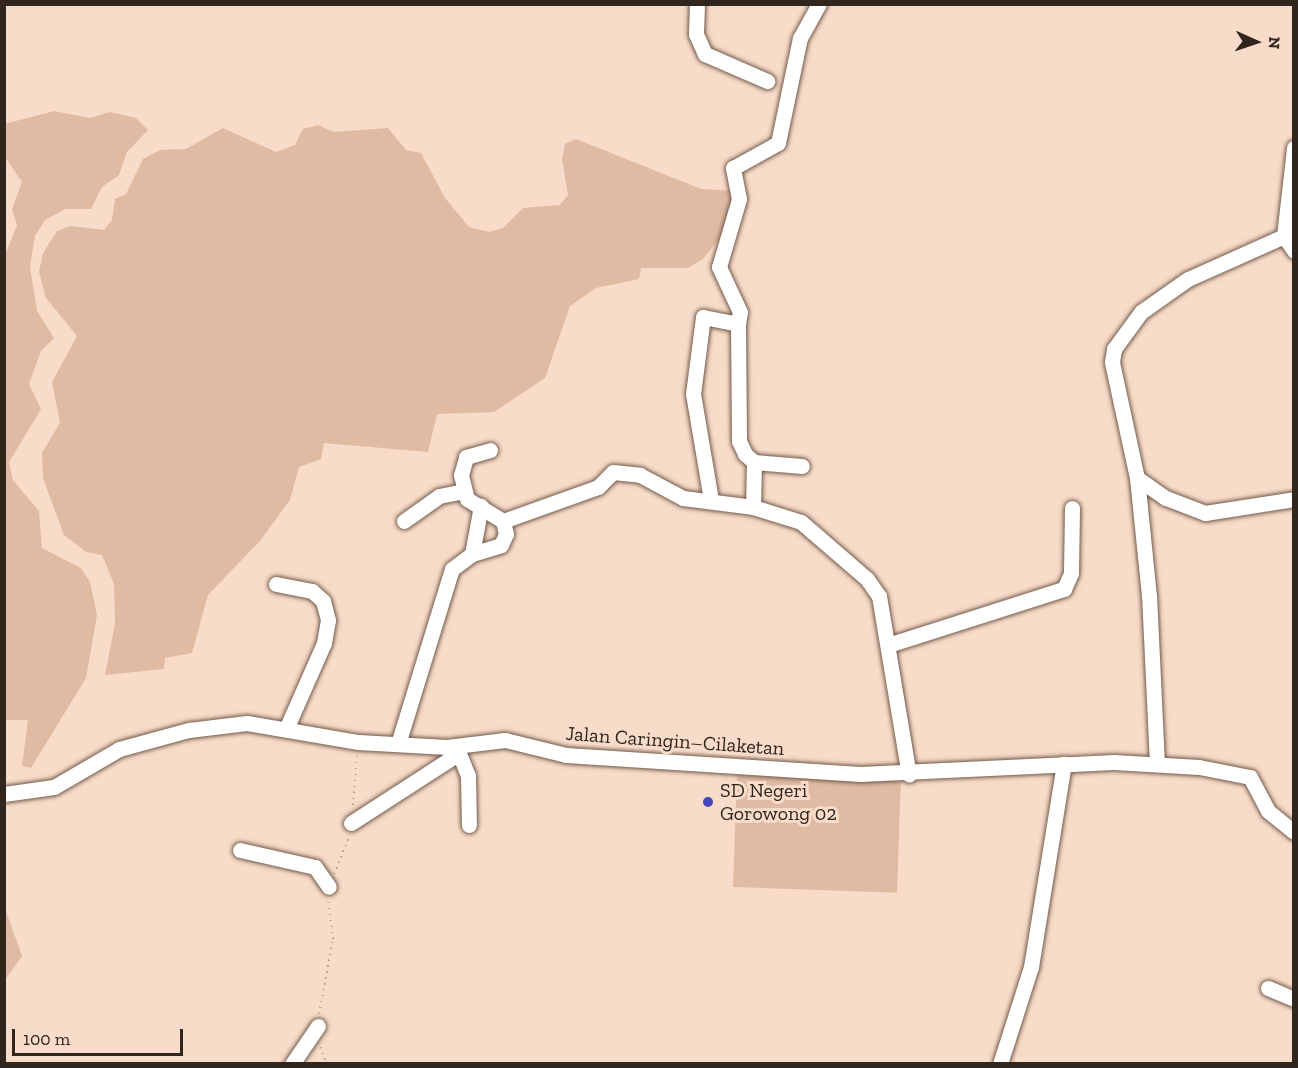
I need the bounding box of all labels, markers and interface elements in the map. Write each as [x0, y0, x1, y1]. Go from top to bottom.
north arrow [1226, 12, 1286, 72]
text: N [1265, 36, 1284, 50]
street label: Jalan Caringin–Cilaketan [565, 721, 785, 761]
place label: SD Negeri Gorowong 02 [720, 778, 837, 825]
marker: SD Negeri Gorowong 02 [701, 795, 715, 809]
scale bar [15, 1017, 186, 1055]
text: 100 m [23, 1028, 70, 1050]

